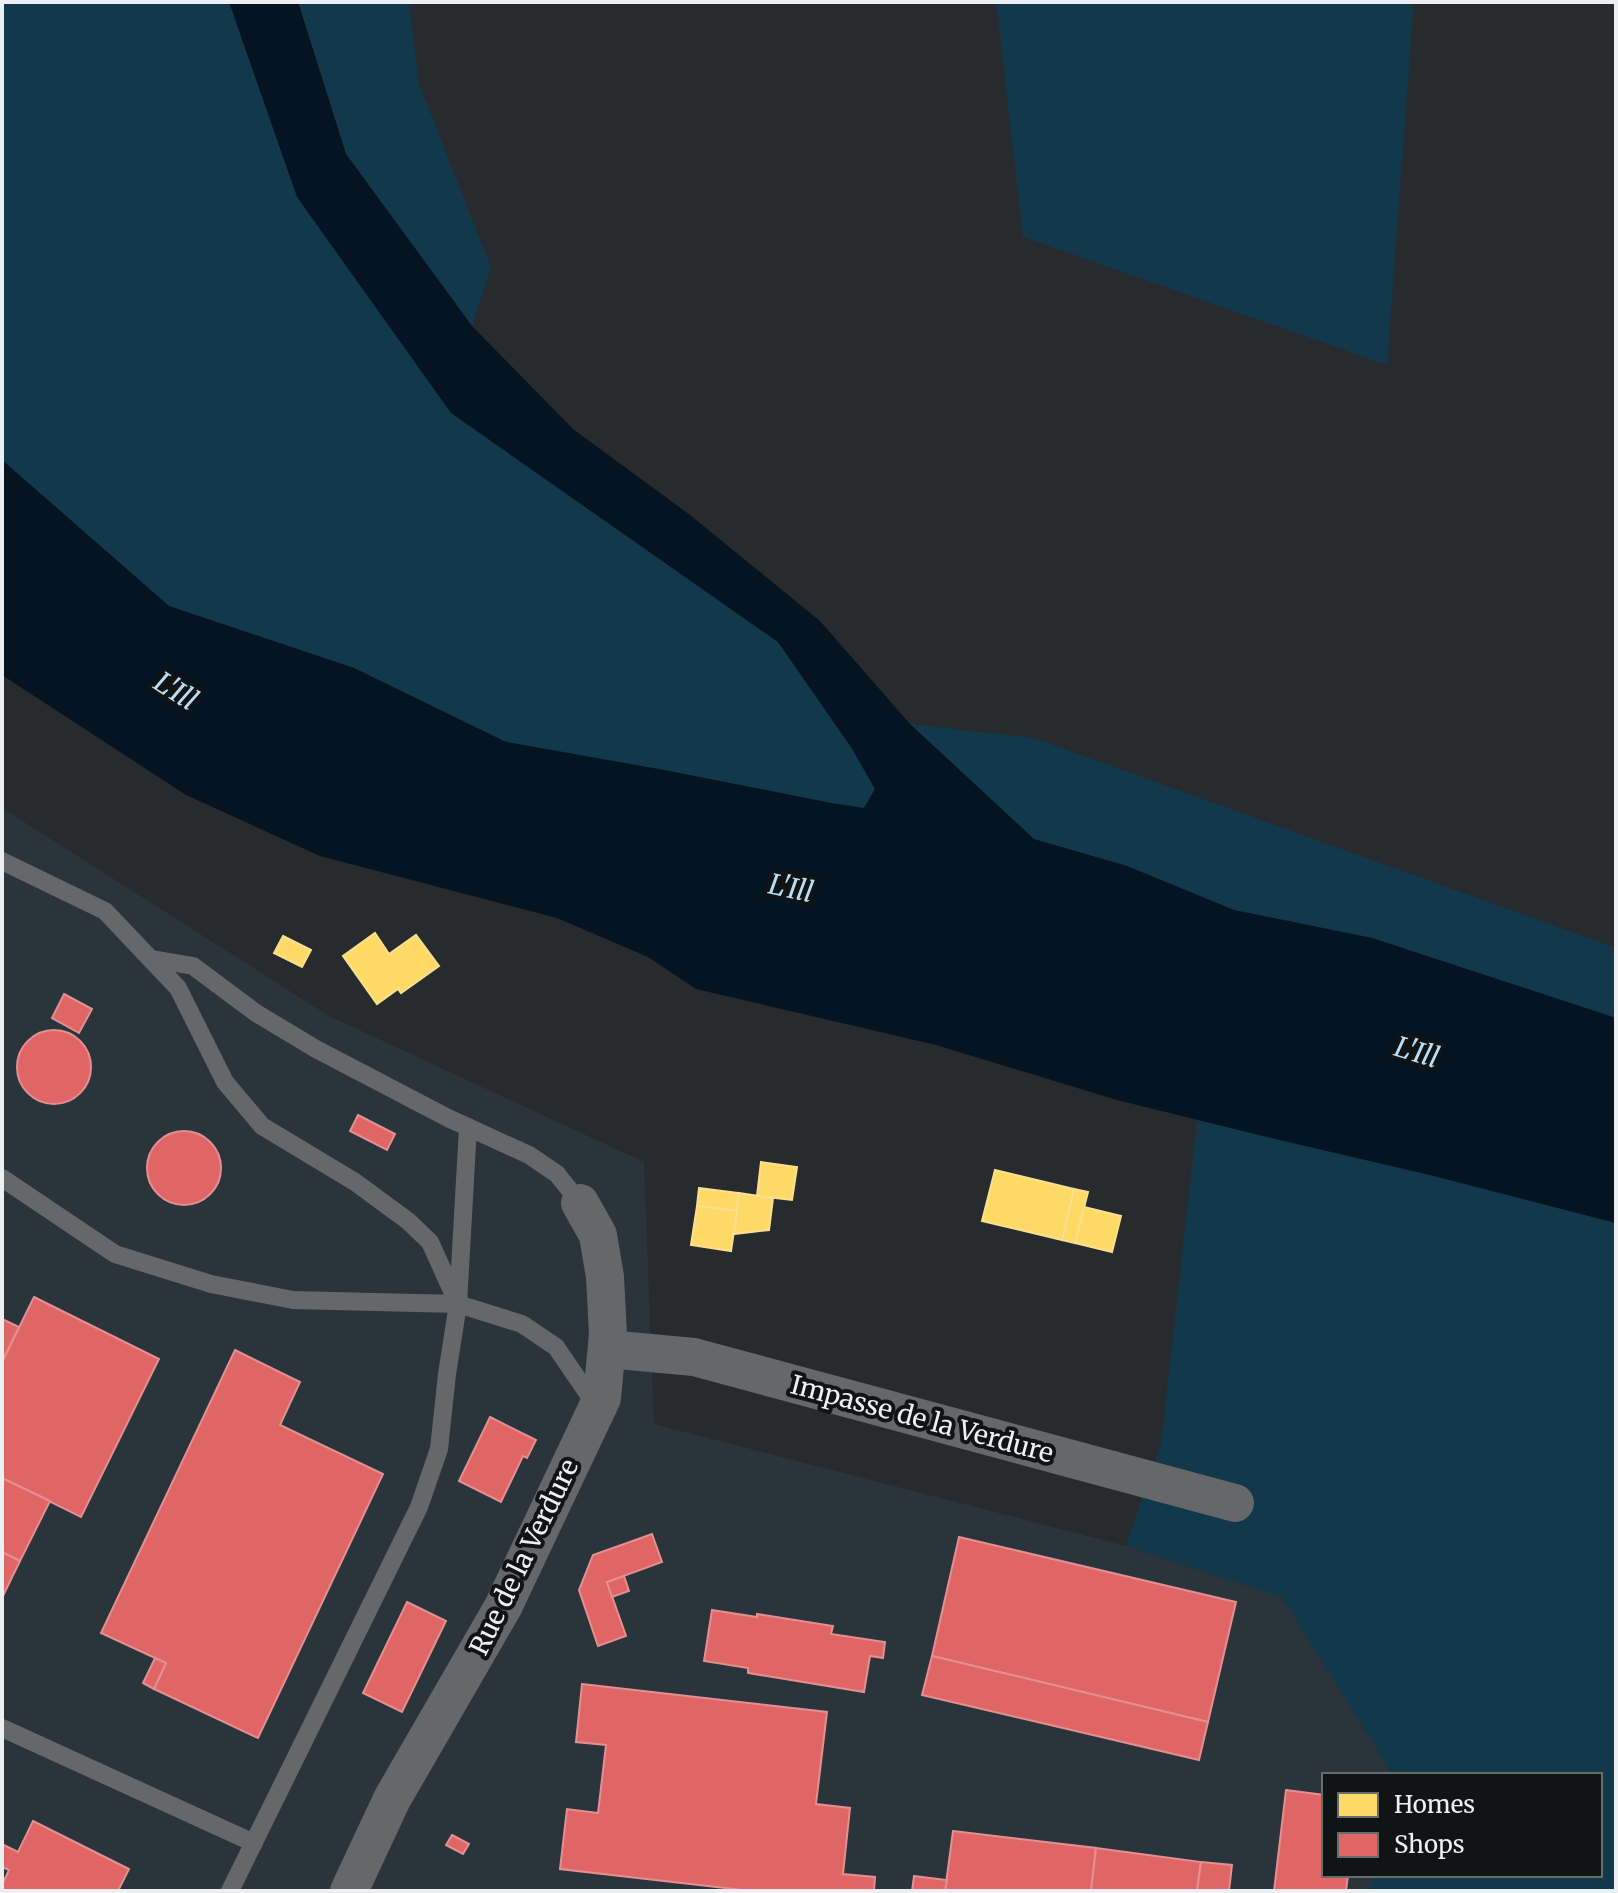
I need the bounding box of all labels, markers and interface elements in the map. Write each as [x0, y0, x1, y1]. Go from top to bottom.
water label: L'Ill [147, 664, 205, 718]
water label: L'Ill [765, 866, 817, 910]
water label: L'Ill [1390, 1028, 1444, 1076]
street label: Impasse de la Verdure [787, 1368, 1057, 1469]
street label: Rue de la Verdure [462, 1453, 585, 1660]
legend [1322, 1773, 1602, 1877]
text: Homes [1394, 1789, 1475, 1820]
text: Shops [1394, 1829, 1465, 1860]

